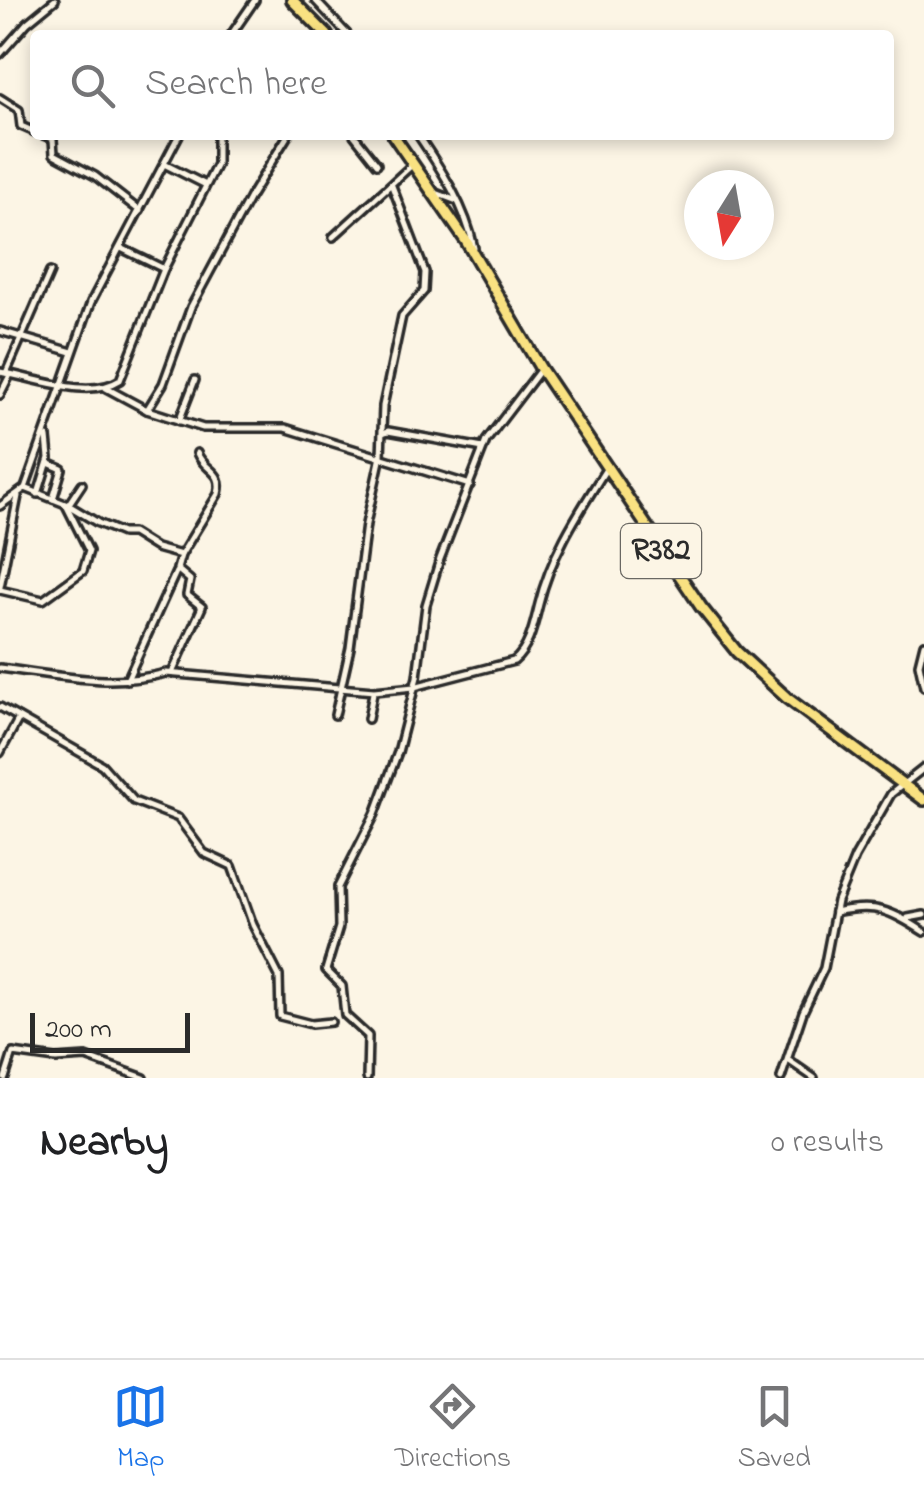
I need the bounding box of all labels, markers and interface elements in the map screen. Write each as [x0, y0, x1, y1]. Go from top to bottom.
search box [30, 30, 894, 140]
text: Search here [145, 57, 327, 113]
icon: search [65, 58, 120, 113]
north arrow [684, 170, 774, 260]
road number: R382 [621, 524, 701, 578]
scale bar [30, 1008, 190, 1052]
text: 200 m [45, 1010, 112, 1051]
text: Nearby [40, 1113, 168, 1174]
text: 0 results [771, 1120, 884, 1167]
tab: Map [113, 1379, 168, 1480]
tab: Directions [395, 1379, 511, 1480]
tab: Saved [738, 1379, 811, 1480]

